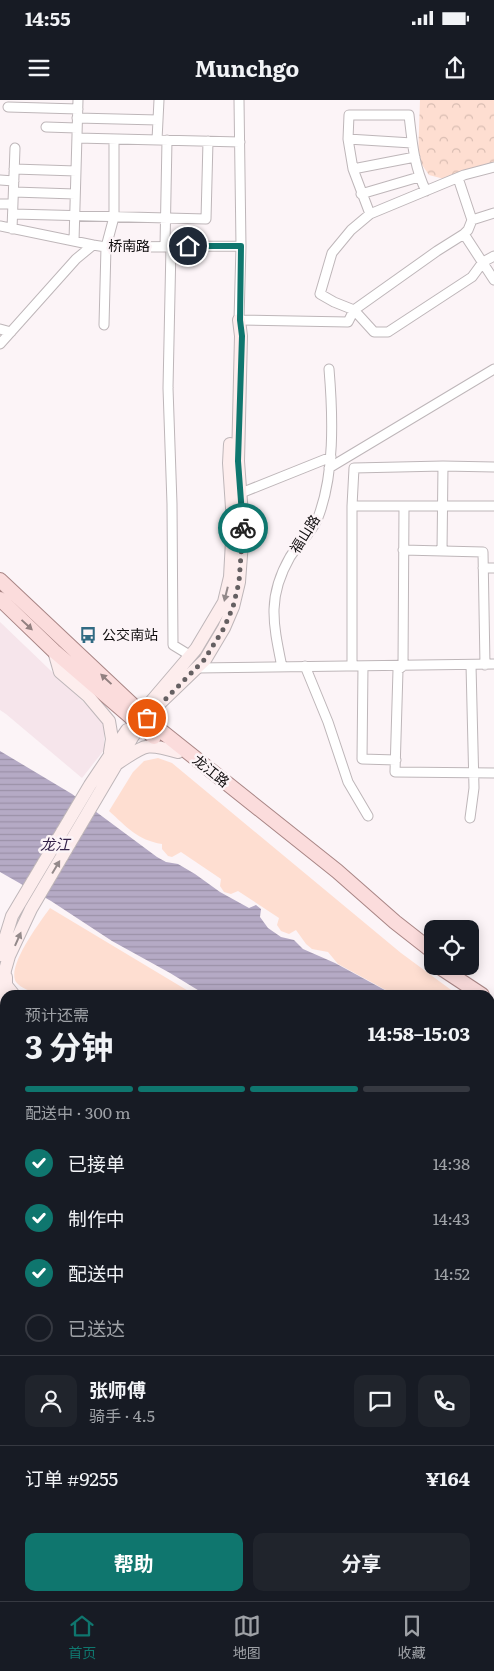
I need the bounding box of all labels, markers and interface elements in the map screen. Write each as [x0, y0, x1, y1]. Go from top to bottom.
text: 14:55 [25, 4, 71, 32]
text: Munchgo [195, 51, 299, 84]
icon: menu [25, 54, 53, 82]
icon: share [441, 54, 469, 82]
pin [167, 225, 209, 267]
icon: home [174, 232, 202, 260]
street label: 桥南路 [108, 235, 150, 255]
courier [218, 503, 268, 553]
street label: 福山路 [285, 510, 324, 557]
icon: bike [229, 514, 257, 542]
one-way arrow [221, 587, 229, 602]
one-way arrow [21, 619, 33, 631]
place label: 公交南站 [102, 624, 158, 644]
bus stop icon: 公交南站 [78, 625, 98, 645]
one-way arrow [100, 673, 112, 685]
pin [126, 697, 168, 739]
icon: bag [133, 704, 161, 732]
street label: 龙江路 [189, 749, 234, 791]
water label: 龙江 [40, 832, 72, 855]
one-way arrow [52, 859, 60, 874]
map controls [424, 920, 479, 975]
button: locate [424, 920, 479, 975]
one-way arrow [14, 932, 22, 946]
text: 预计还需 [25, 1002, 89, 1026]
text: 14:58–15:03 [368, 1019, 470, 1047]
text: 3 分钟 [25, 1021, 113, 1069]
text: 配送中 · 300 m [25, 1100, 131, 1124]
icon: check [25, 1149, 53, 1177]
text: 已接单 [68, 1149, 125, 1177]
text: 14:38 [433, 1151, 470, 1175]
icon: check [25, 1204, 53, 1232]
text: 制作中 [68, 1204, 125, 1232]
text: 14:43 [433, 1206, 470, 1230]
icon: check [25, 1259, 53, 1287]
text: 配送中 [68, 1259, 125, 1287]
text: 14:52 [434, 1261, 470, 1285]
text: 已送达 [68, 1314, 125, 1342]
button: person [25, 1375, 77, 1427]
text: 张师傅 [89, 1375, 146, 1403]
button: chat [354, 1375, 406, 1427]
button: phone [418, 1375, 470, 1427]
text: 骑手 · 4.5 [89, 1403, 155, 1427]
text: 订单 #9255 [25, 1464, 118, 1492]
text: ¥164 [425, 1464, 470, 1492]
button: 帮助 [25, 1533, 243, 1591]
button: 分享 [253, 1533, 470, 1591]
tab: 首页 [68, 1612, 96, 1662]
tab: 地图 [233, 1612, 261, 1662]
tab: 收藏 [398, 1612, 426, 1662]

